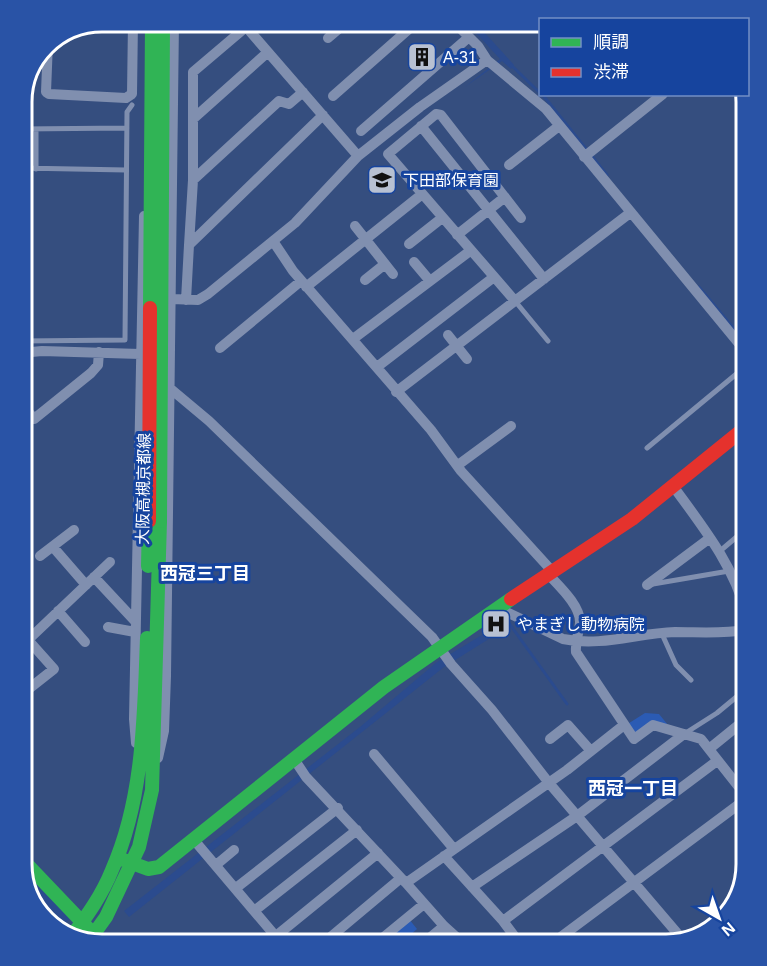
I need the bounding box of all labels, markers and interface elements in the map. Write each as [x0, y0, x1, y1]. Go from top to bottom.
legend [539, 18, 749, 96]
text: 順調 [593, 32, 629, 52]
building icon: A-31 [406, 41, 438, 73]
place label: A-31 [443, 49, 477, 66]
text: 渋滞 [593, 62, 629, 82]
school or university icon: 下田部保育園 [366, 164, 398, 196]
place label: 下田部保育園 [403, 172, 499, 189]
street label: 大阪高槻京都線 [134, 433, 153, 545]
district label: 西冠三丁目 [160, 564, 250, 584]
hospital icon: やまぎし動物病院 [480, 608, 512, 640]
place label: やまぎし動物病院 [517, 616, 645, 633]
district label: 西冠一丁目 [588, 779, 678, 799]
north arrow [689, 888, 749, 948]
text: N [718, 919, 738, 939]

